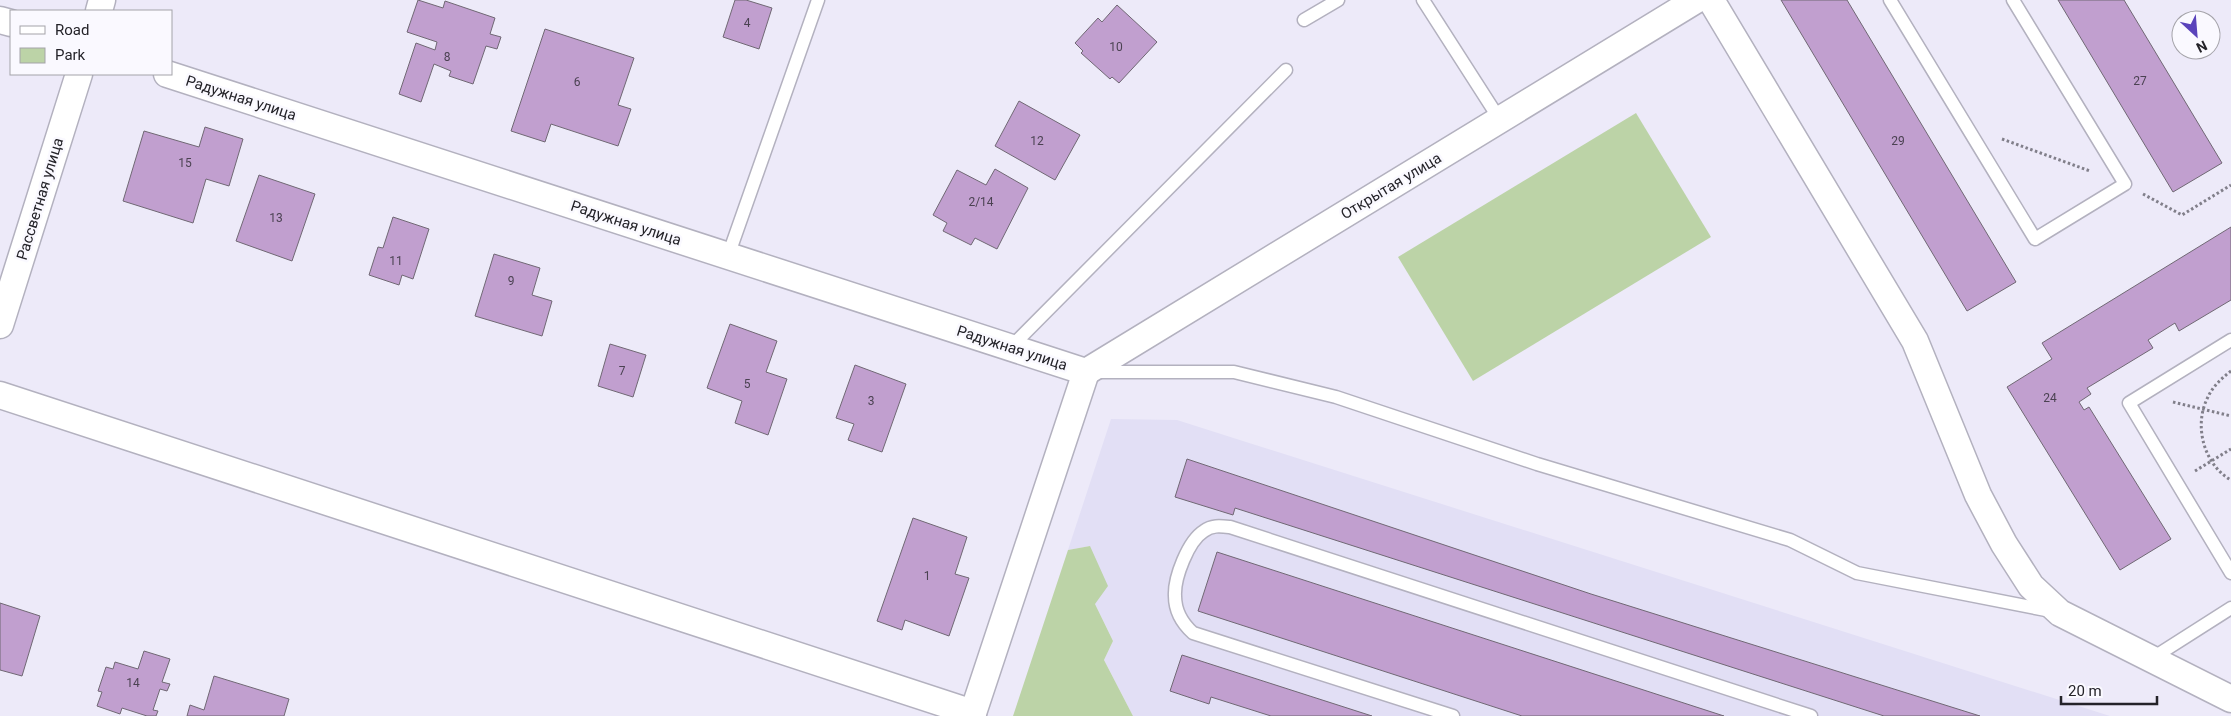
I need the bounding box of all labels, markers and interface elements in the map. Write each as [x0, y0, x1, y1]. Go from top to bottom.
legend [10, 10, 172, 75]
north arrow [2171, 10, 2221, 60]
house number: 4 [744, 16, 751, 30]
text: Road [55, 21, 89, 39]
text: N [2194, 37, 2210, 56]
house number: 10 [1109, 40, 1123, 54]
text: Park [55, 46, 86, 64]
house number: 8 [444, 50, 451, 64]
street label: Радужная улица [183, 72, 299, 124]
house number: 27 [2133, 74, 2147, 88]
house number: 6 [574, 75, 581, 89]
house number: 12 [1030, 134, 1044, 148]
house number: 29 [1891, 134, 1905, 148]
street label: Рассветная улица [13, 136, 67, 262]
street label: Открытая улица [1337, 149, 1445, 223]
house number: 15 [178, 156, 192, 170]
house number: 2/14 [968, 195, 994, 209]
street label: Радужная улица [568, 197, 684, 249]
house number: 13 [269, 211, 283, 225]
house number: 11 [389, 254, 403, 268]
house number: 9 [508, 274, 514, 288]
street label: Радужная улица [954, 322, 1070, 374]
house number: 7 [619, 364, 626, 378]
house number: 5 [744, 377, 751, 391]
house number: 24 [2043, 391, 2057, 405]
house number: 3 [868, 394, 874, 408]
house number: 1 [924, 569, 930, 583]
scale bar [2061, 674, 2157, 706]
house number: 14 [126, 676, 140, 690]
text: 20 m [2068, 682, 2102, 700]

